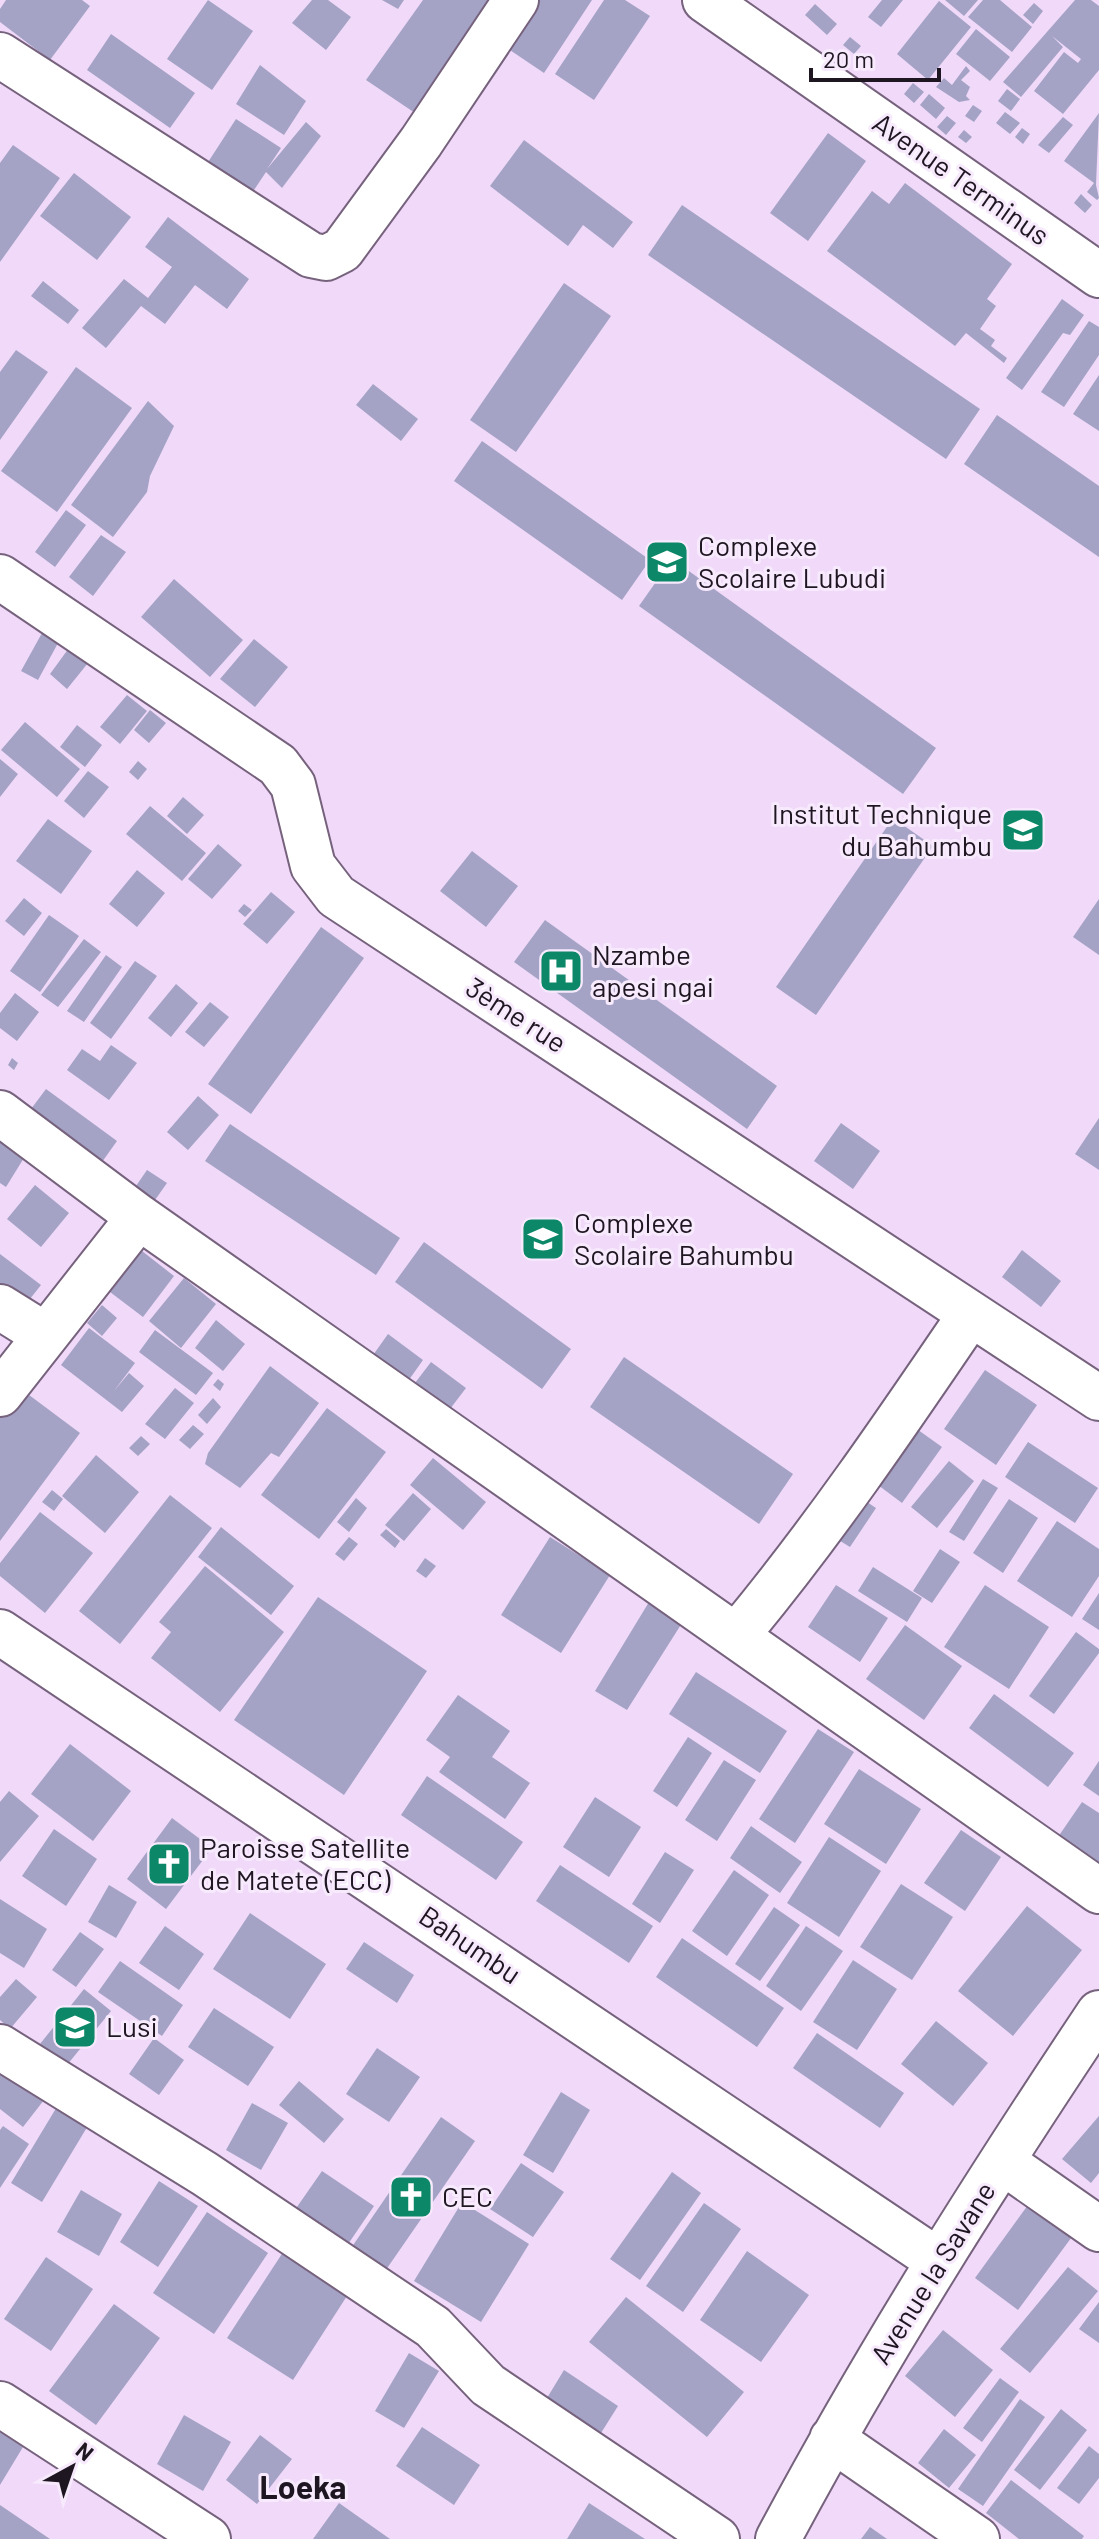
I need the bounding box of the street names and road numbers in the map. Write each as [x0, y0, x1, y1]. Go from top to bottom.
street label: Avenue Terminus [867, 105, 1056, 252]
street label: 3ème rue [460, 969, 573, 1059]
street label: Bahumbu [413, 1898, 528, 1990]
street label: Avenue la Savane [862, 2175, 1002, 2370]

